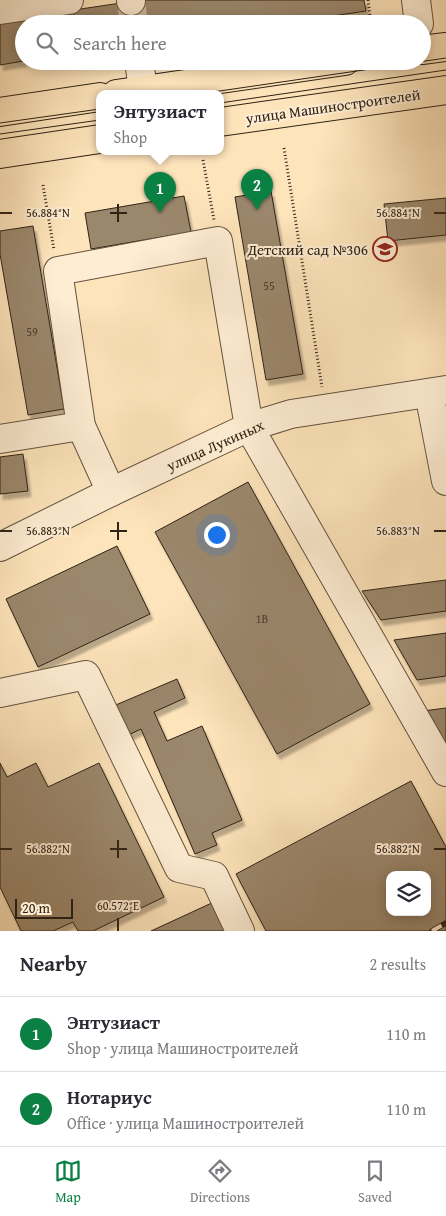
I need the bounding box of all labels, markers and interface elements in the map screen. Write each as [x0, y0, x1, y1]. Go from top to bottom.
search box [15, 15, 431, 70]
icon: search [33, 29, 61, 57]
text: Search here [73, 29, 167, 57]
street label: улица Машиностроителей [243, 83, 422, 129]
popup [96, 90, 224, 155]
text: Энтузиаст [113, 97, 207, 125]
text: Shop [113, 125, 147, 149]
pin: 2 [241, 169, 273, 210]
pin: 1 [144, 172, 176, 213]
text: 56.884°N [26, 204, 70, 221]
text: 56.884°N [376, 204, 420, 221]
school or university icon: Детский сад №306 [372, 236, 398, 262]
place label: Детский сад №306 [246, 239, 368, 260]
house number: 55 [263, 277, 275, 294]
house number: 59 [26, 323, 38, 340]
street label: улица Лукиных [162, 414, 267, 476]
text: 56.883°N [26, 522, 70, 539]
your location [204, 522, 230, 548]
text: 56.883°N [376, 522, 420, 539]
house number: 1В [256, 610, 268, 627]
text: 56.882°N [26, 840, 70, 857]
text: 56.882°N [376, 840, 420, 857]
map controls [386, 871, 431, 916]
button: layers [386, 871, 431, 916]
scale bar [15, 896, 72, 919]
text: 60.572°E [97, 897, 139, 914]
text: 20 m [22, 898, 50, 918]
text: Nearby [20, 948, 87, 979]
text: 2 results [369, 952, 426, 976]
text: Энтузиаст [67, 1008, 160, 1036]
text: 1 [32, 1022, 40, 1046]
text: 110 m [386, 1022, 426, 1046]
text: Shop · улица Машиностроителей [67, 1036, 298, 1060]
text: Нотариус [67, 1083, 152, 1111]
text: 2 [32, 1097, 40, 1121]
text: 110 m [386, 1097, 426, 1121]
text: Office · улица Машиностроителей [67, 1111, 304, 1135]
tab: Map [54, 1157, 82, 1207]
tab: Directions [190, 1157, 250, 1207]
tab: Saved [358, 1157, 392, 1207]

